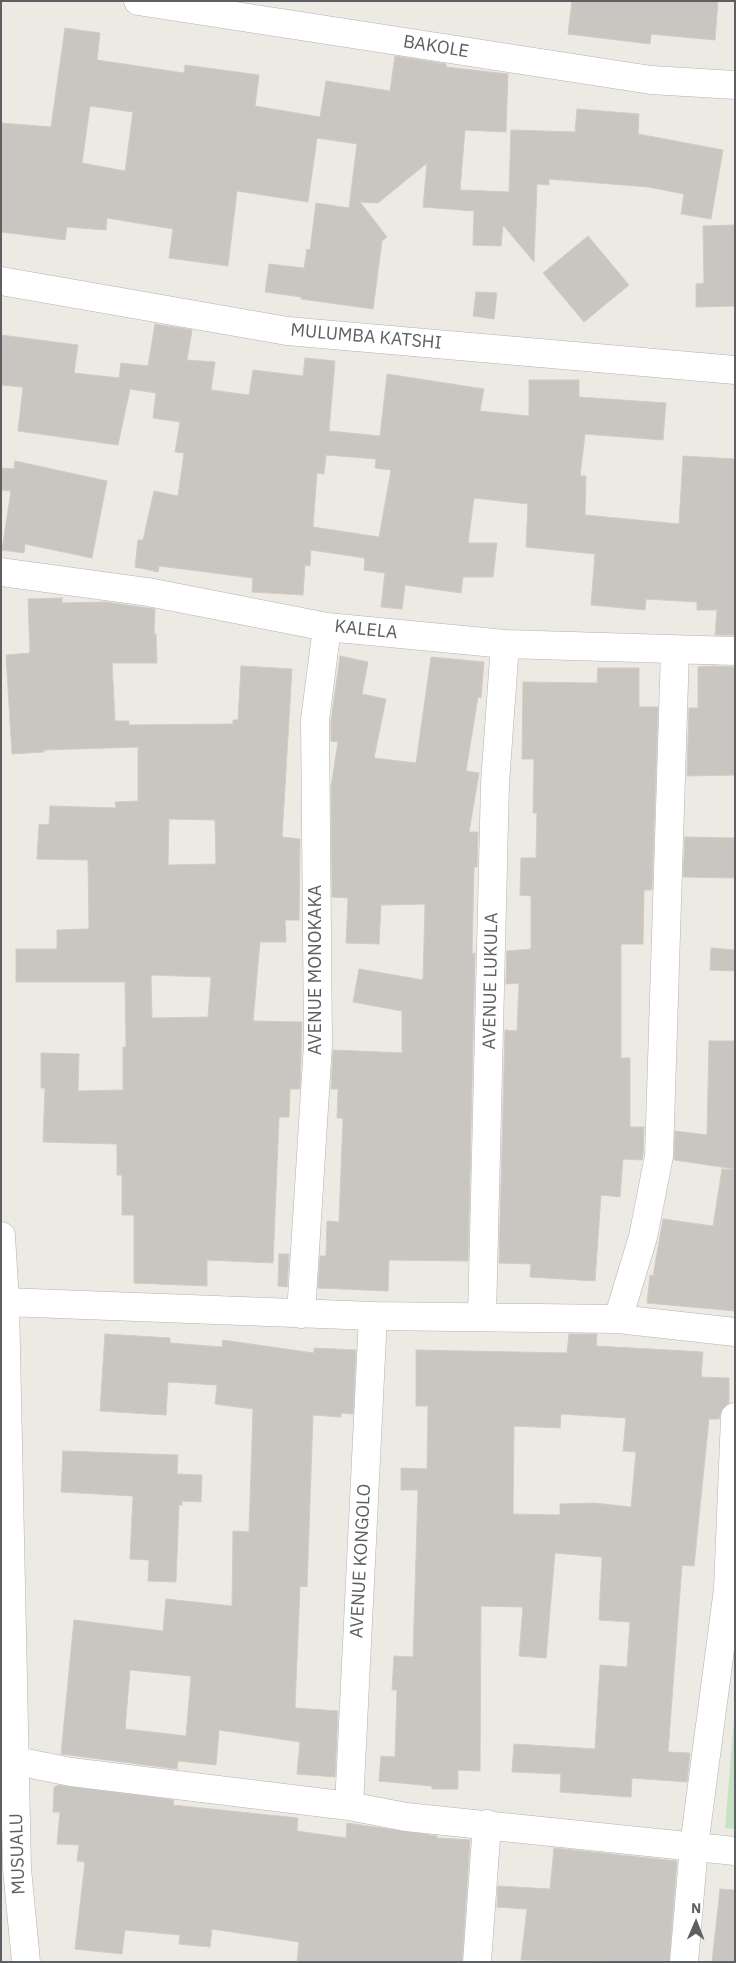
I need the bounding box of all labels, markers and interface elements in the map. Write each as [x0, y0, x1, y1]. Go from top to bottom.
street label: BAKOLE [402, 31, 470, 63]
street label: MULUMBA KATSHI [289, 320, 443, 354]
street label: KALELA [333, 616, 399, 644]
street label: AVENUE MONOKAKA [305, 885, 327, 1055]
street label: AVENUE LUKULA [479, 912, 503, 1050]
street label: AVENUE KONGOLO [346, 1483, 376, 1639]
street label: MUSUALU [6, 1813, 30, 1895]
north arrow [671, 1898, 721, 1948]
text: N [691, 1899, 701, 1917]

